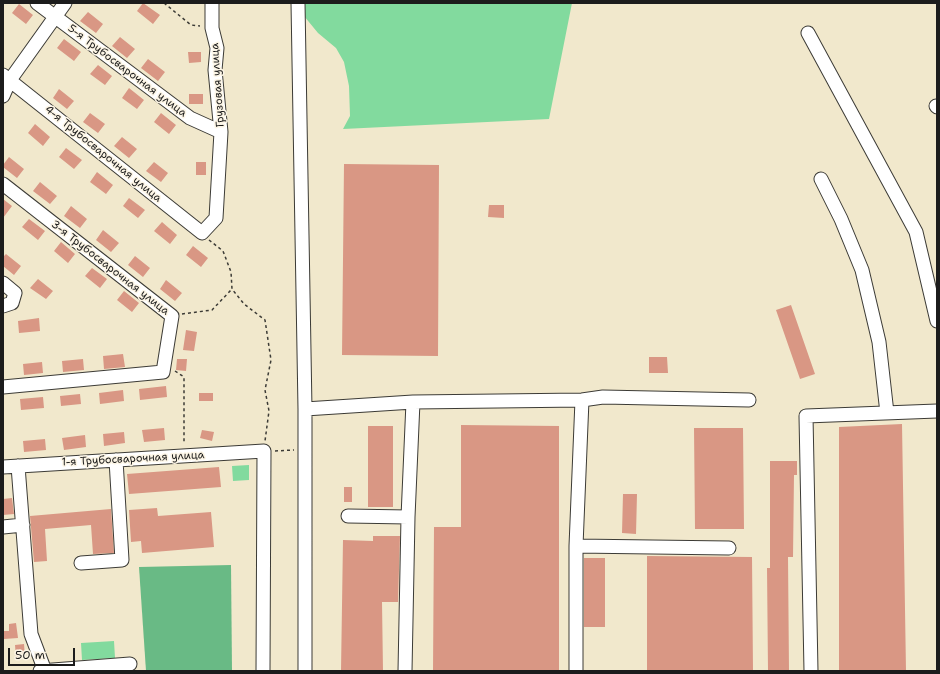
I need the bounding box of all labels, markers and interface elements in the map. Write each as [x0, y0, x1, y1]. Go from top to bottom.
street label: 5-я Трубосварочная улица [65, 22, 189, 120]
street label: Грузовая улица [208, 42, 228, 128]
street label: 4-я Трубосварочная улица [42, 103, 164, 205]
street label: 3-я Трубосварочная улица [48, 218, 172, 318]
street label: 1-я Трубосварочная улица [61, 449, 205, 469]
scale bar [10, 640, 77, 666]
text: 50 m [15, 647, 45, 663]

